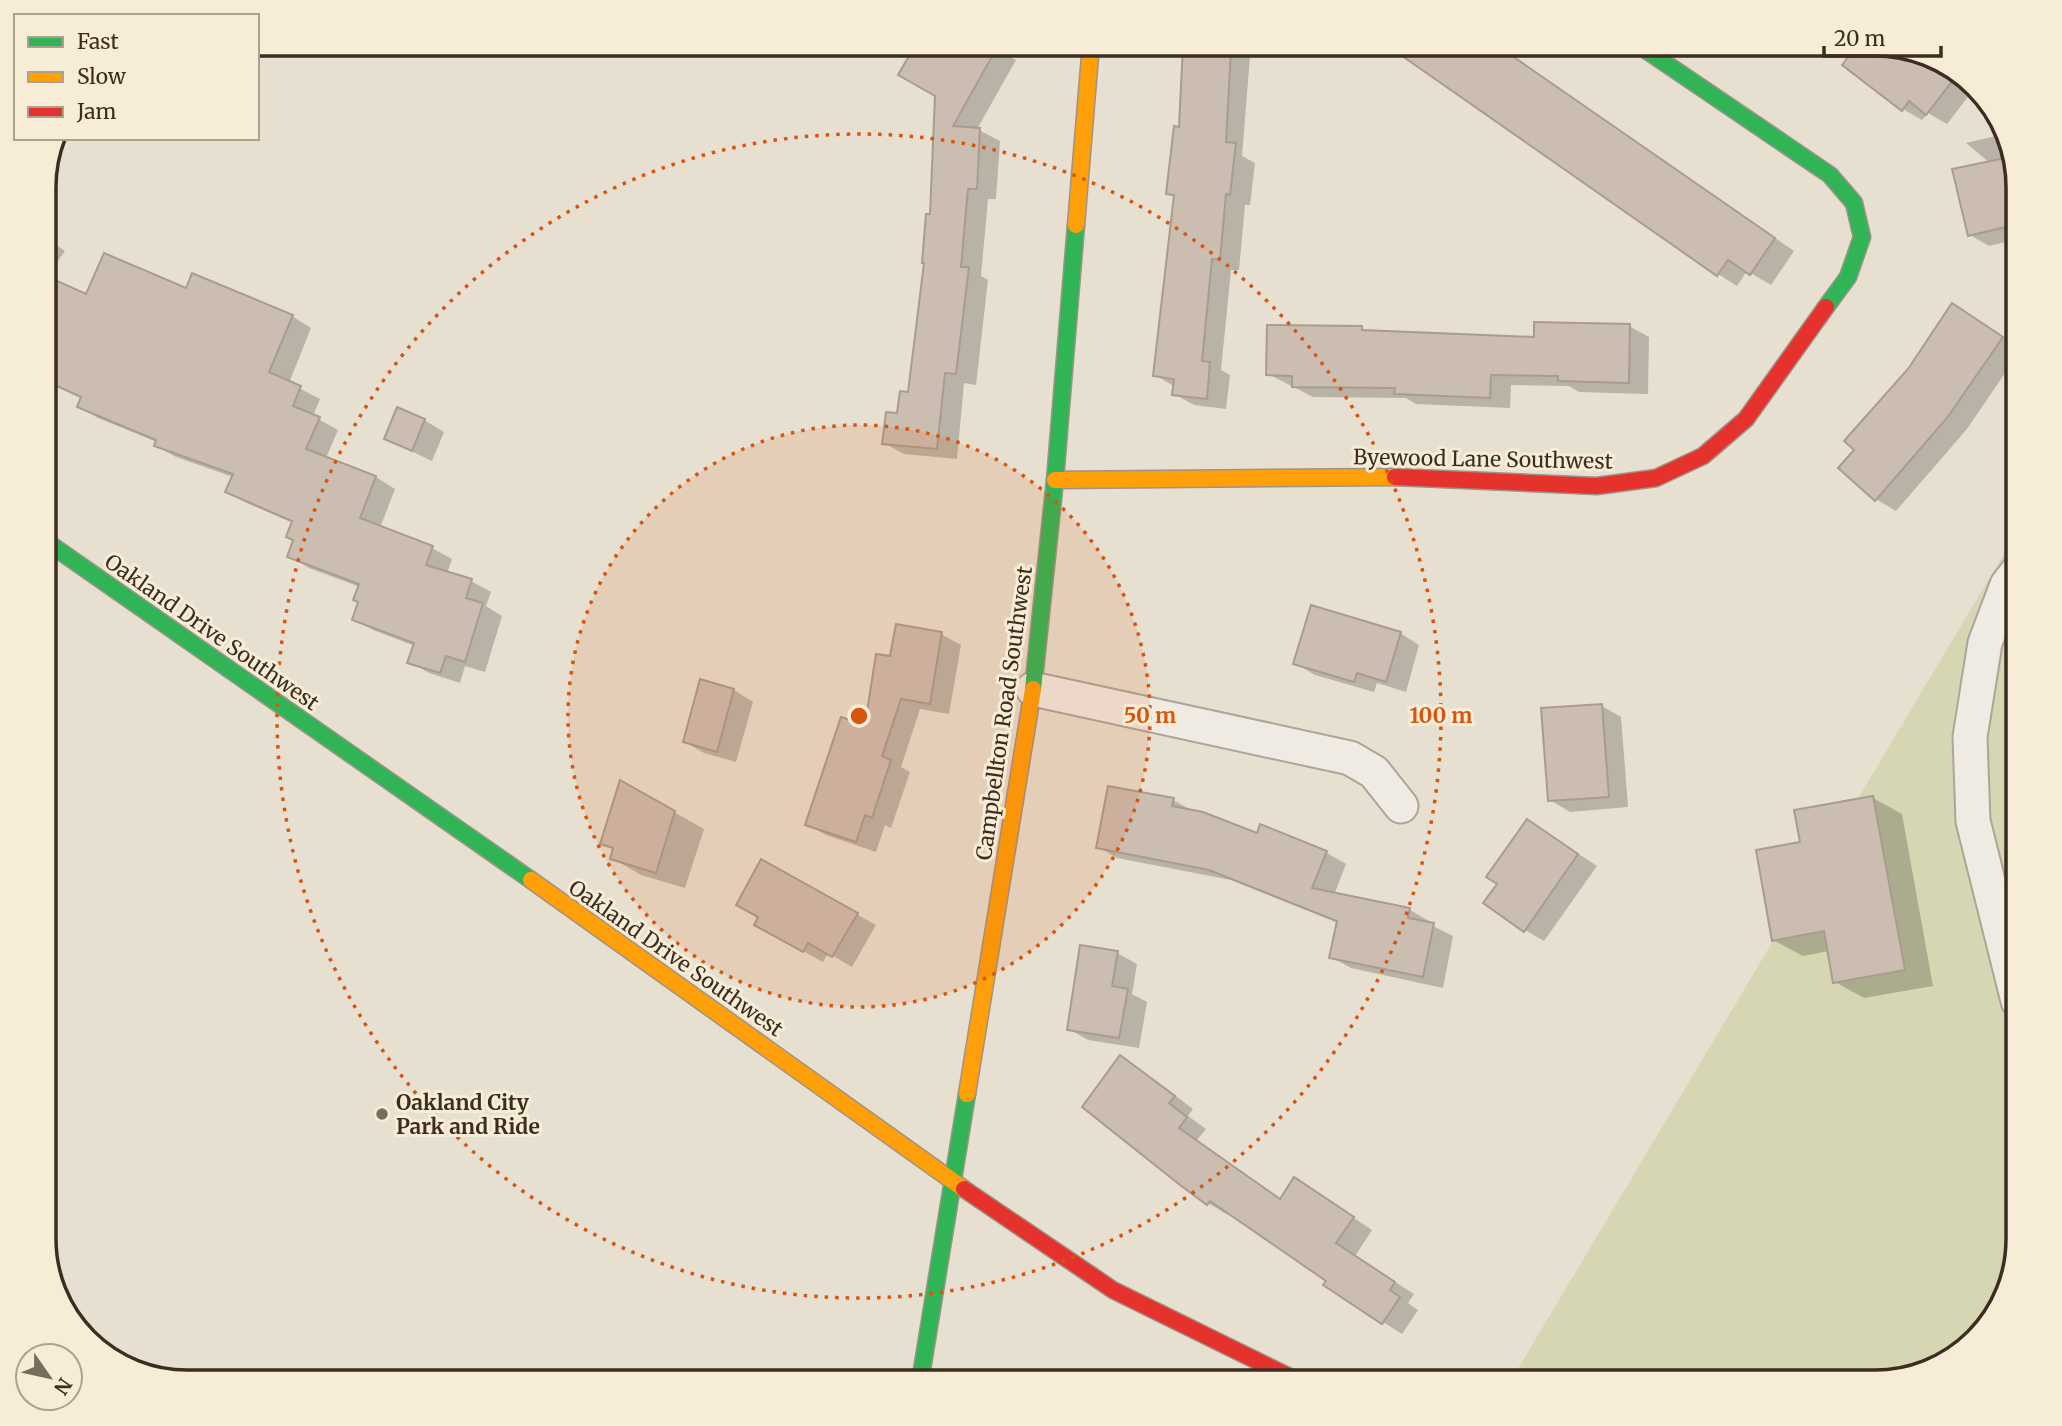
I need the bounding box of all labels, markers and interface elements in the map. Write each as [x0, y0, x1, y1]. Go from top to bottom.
legend [14, 14, 259, 140]
scale bar [1824, 14, 1941, 58]
text: 20 m [1834, 25, 1886, 52]
text: Fast [77, 28, 119, 55]
text: Slow [77, 63, 126, 90]
text: Jam [76, 98, 116, 125]
street label: Byewood Lane Southwest [1353, 443, 1613, 475]
street label: Oakland Drive Southwest [100, 548, 324, 716]
street label: Campbellton Road Southwest [970, 564, 1038, 862]
text: 50 m [1124, 702, 1176, 729]
text: 100 m [1410, 702, 1472, 729]
centre of rings [847, 704, 871, 728]
street label: Oakland Drive Southwest [564, 874, 788, 1042]
place label: Oakland City Park and Ride [396, 1089, 540, 1140]
marker: Oakland City Park and Ride [374, 1106, 390, 1122]
north arrow [14, 1342, 84, 1412]
text: N [49, 1374, 77, 1399]

